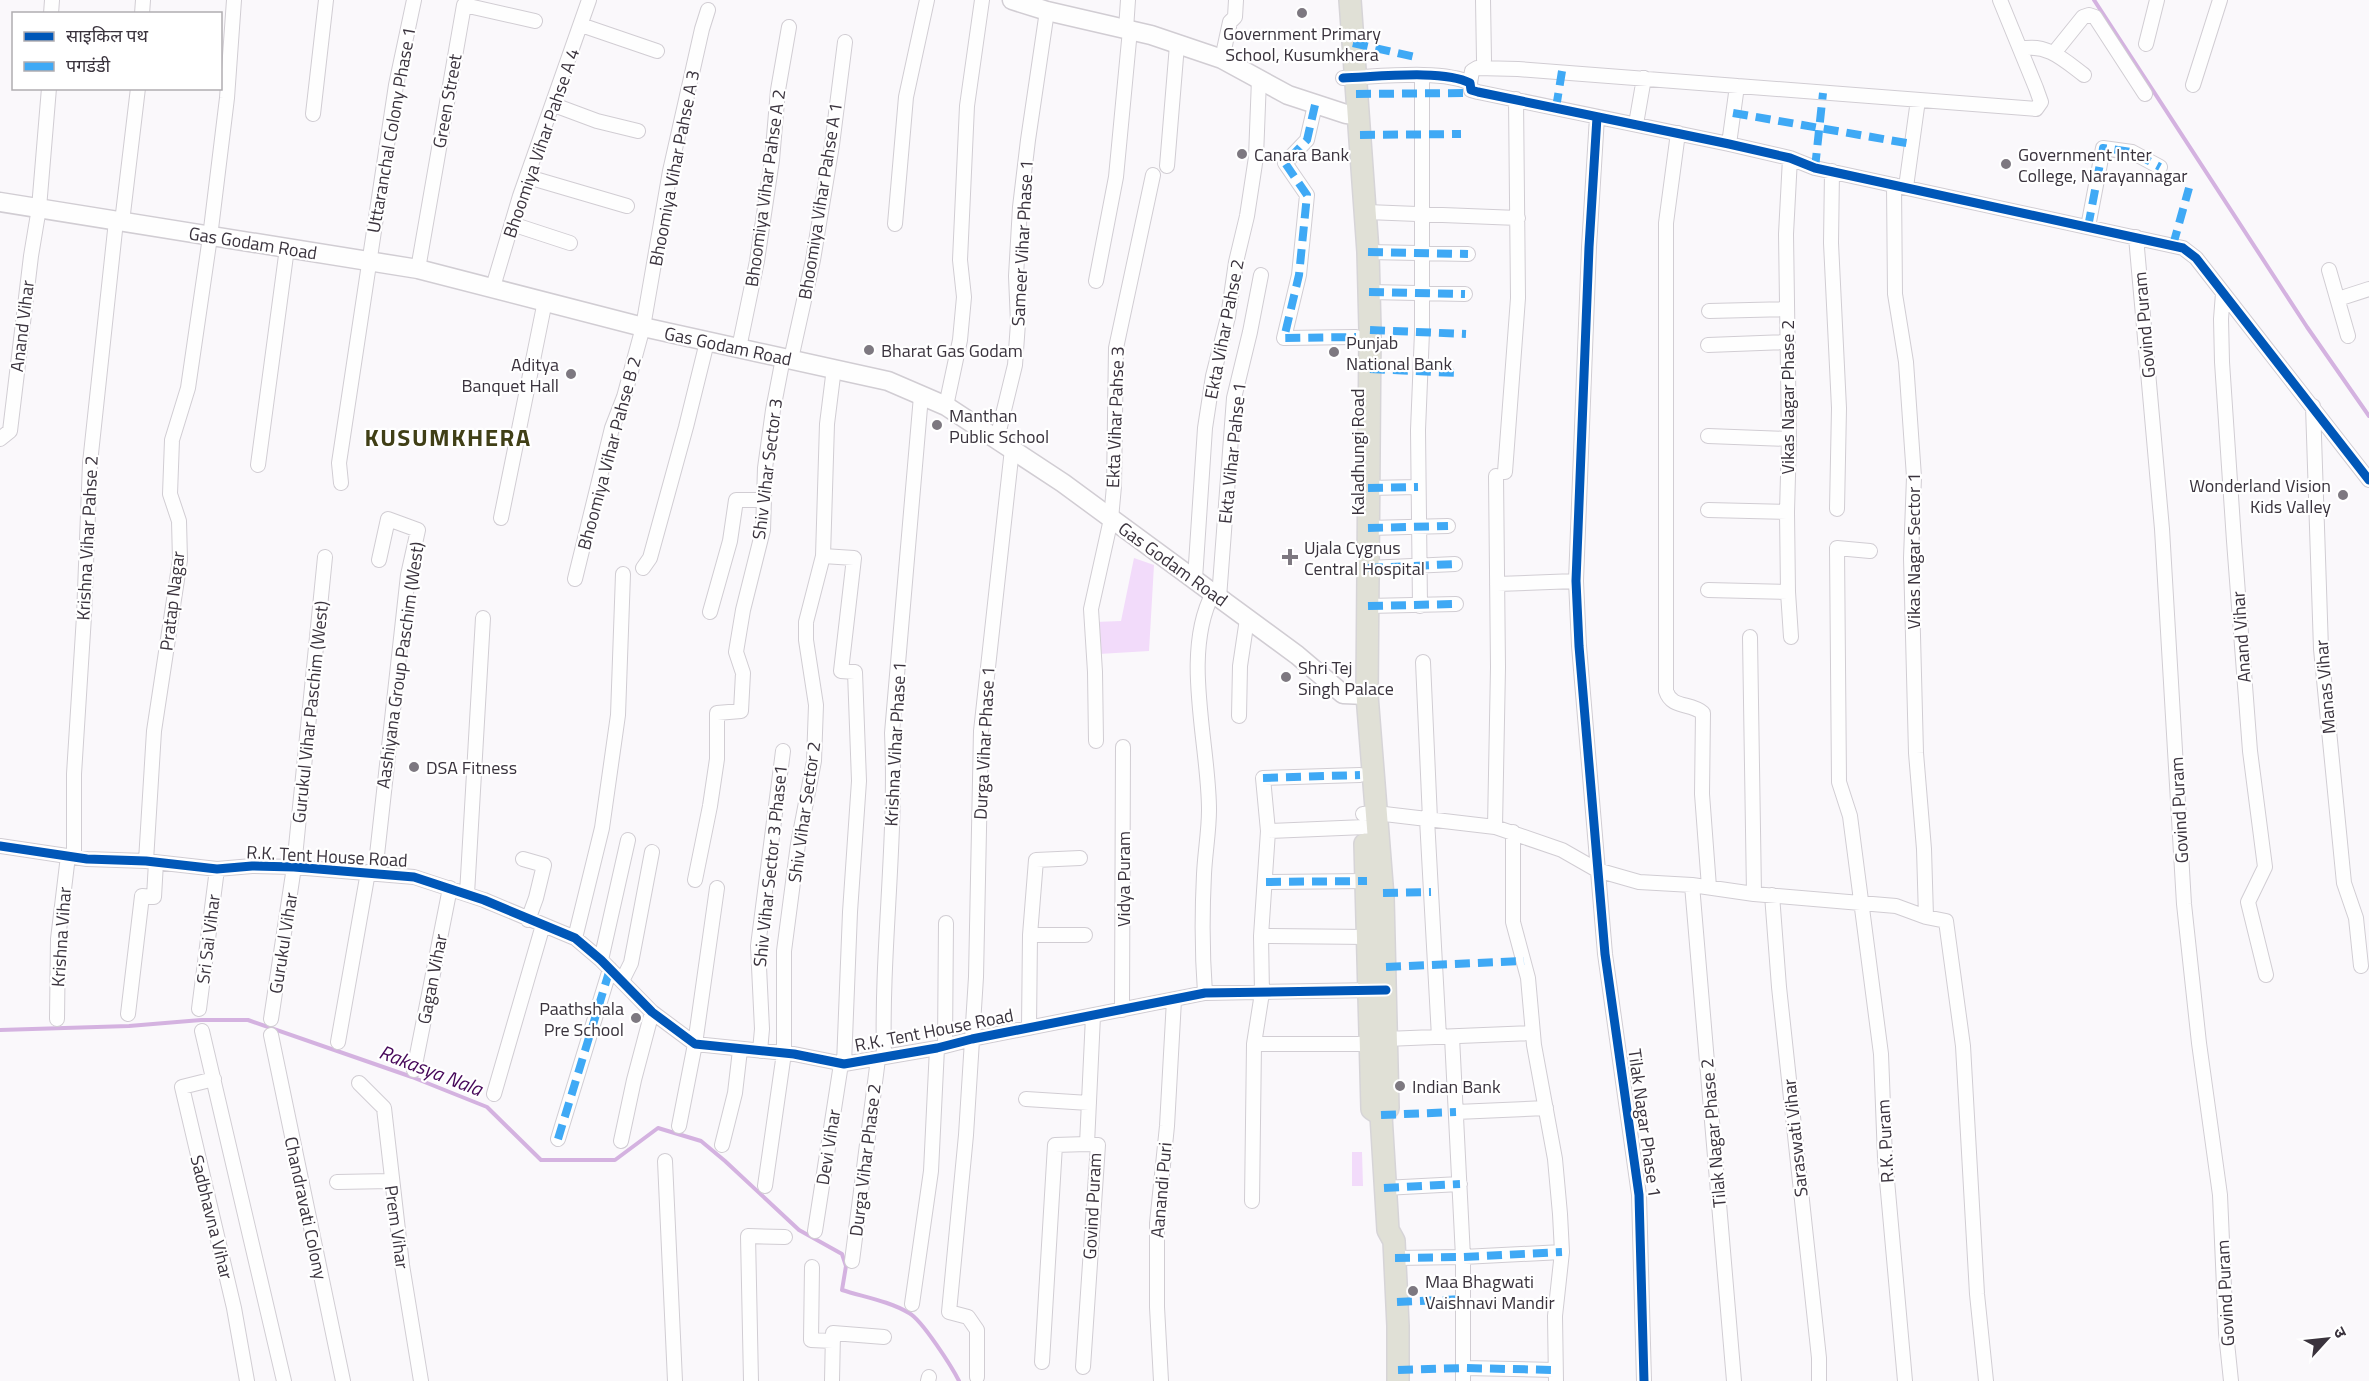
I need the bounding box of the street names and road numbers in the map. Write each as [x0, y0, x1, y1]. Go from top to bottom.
street label: Uttaranchal Colony Phase 1 [360, 25, 422, 235]
street label: Bhoomiya Vihar Pahse A 4 [496, 45, 586, 241]
street label: Green Street [425, 51, 469, 150]
street label: Bhoomiya Vihar Pahse A 3 [642, 68, 706, 268]
street label: Bhoomiya Vihar Pahse A 2 [738, 88, 792, 288]
street label: Bhoomiya Vihar Pahse A 1 [791, 101, 849, 301]
street label: Sameer Vihar Phase 1 [1004, 159, 1040, 327]
street label: Gas Godam Road [187, 220, 319, 266]
street label: Ekta Vihar Pahse 2 [1197, 257, 1251, 401]
street label: Govind Puram [2126, 271, 2162, 379]
street label: Anand Vihar [3, 279, 41, 373]
street label: Gas Godam Road [662, 319, 794, 373]
street label: Vikas Nagar Phase 2 [1774, 320, 1801, 474]
street label: Ekta Vihar Pahse 3 [1099, 346, 1131, 488]
street label: Bhoomiya Vihar Pahse B 2 [570, 353, 648, 553]
street label: Ekta Vihar Pahse 1 [1211, 381, 1253, 525]
street label: Kaladhungi Road [1344, 389, 1371, 515]
street label: Shiv Vihar Sector 3 [745, 397, 789, 541]
street label: Krishna Vihar Pahse 2 [69, 455, 105, 621]
street label: Vikas Nagar Sector 1 [1900, 473, 1927, 629]
street label: Gas Godam Road [1113, 515, 1233, 613]
street label: Aashiyana Group Paschim (West) [369, 540, 431, 790]
street label: Pratap Nagar [152, 550, 192, 652]
street label: Anand Vihar [2224, 590, 2258, 684]
street label: Gurukul Vihar Paschim (West) [285, 600, 335, 824]
street label: Manas Vihar [2307, 639, 2343, 735]
street label: Krishna Vihar Phase 1 [877, 661, 913, 827]
street label: Durga Vihar Phase 1 [966, 666, 1002, 820]
street label: Shiv Vihar Sector 2 [781, 740, 827, 884]
street label: Govind Puram [2163, 756, 2195, 864]
street label: Shiv Vihar Sector 3 Phase1 [746, 764, 794, 968]
street label: Vidya Puram [1110, 831, 1137, 927]
street label: R.K. Tent House Road [246, 838, 408, 874]
street label: Krishna Vihar [44, 886, 78, 988]
street label: Gurukul Vihar [262, 890, 304, 996]
street label: Sri Sai Vihar [189, 893, 227, 985]
street label: Gagan Vihar [410, 932, 454, 1026]
street label: R.K. Tent House Road [852, 1001, 1016, 1059]
street label: Tilak Nagar Phase 1 [1621, 1047, 1669, 1199]
street label: Tilak Nagar Phase 2 [1693, 1057, 1733, 1209]
street label: Saraswati Vihar [1775, 1078, 1815, 1198]
street label: Durga Vihar Phase 2 [842, 1082, 888, 1238]
street label: R.K. Puram [1869, 1099, 1901, 1183]
street label: Devi Vihar [809, 1107, 847, 1187]
street label: Chandravati Colony [278, 1134, 334, 1282]
street label: Aanandi Puri [1143, 1141, 1179, 1239]
street label: Sadbhavna Vihar [184, 1152, 240, 1282]
street label: Govind Puram [1076, 1152, 1108, 1260]
street label: Prem Vihar [378, 1183, 416, 1271]
street label: Govind Puram [2209, 1239, 2241, 1347]

